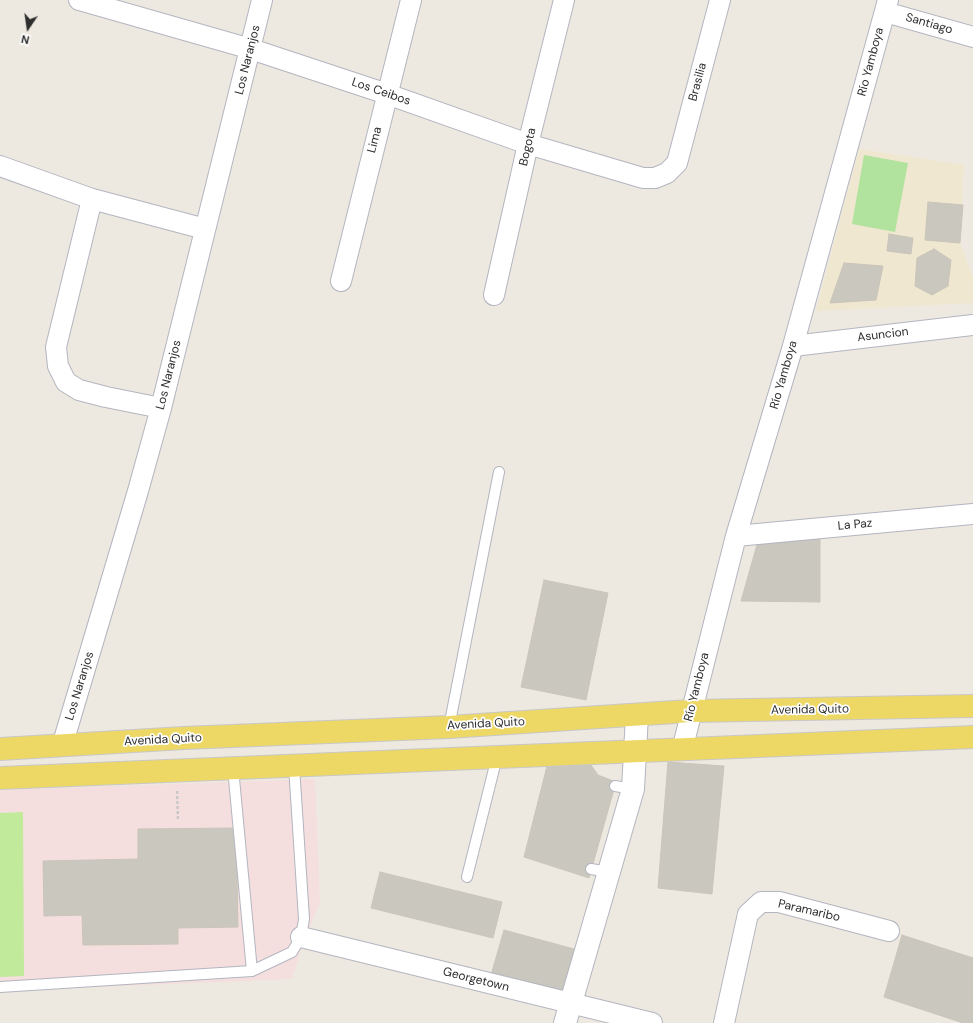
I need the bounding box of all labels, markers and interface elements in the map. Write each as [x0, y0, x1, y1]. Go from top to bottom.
north arrow [8, 8, 48, 48]
street label: Santiago [904, 10, 954, 38]
street label: Los Naranjos [232, 24, 264, 96]
street label: Río Yamboya [855, 26, 887, 98]
text: N [20, 32, 31, 47]
street label: Brasilia [686, 61, 710, 103]
street label: Los Ceibos [350, 75, 412, 109]
street label: Lima [365, 125, 385, 155]
street label: Bogota [517, 127, 539, 167]
street label: Asuncion [857, 325, 909, 345]
street label: Los Naranjos [153, 339, 185, 411]
street label: Río Yamboya [767, 339, 801, 411]
street label: La Paz [837, 516, 873, 534]
street label: Los Naranjos [63, 650, 97, 722]
street label: Río Yamboya [681, 651, 713, 723]
street label: Avenida Quito [771, 702, 849, 718]
street label: Avenida Quito [447, 715, 525, 733]
street label: Avenida Quito [124, 731, 202, 749]
street label: Paramaribo [777, 897, 841, 925]
street label: Georgetown [441, 965, 511, 995]

